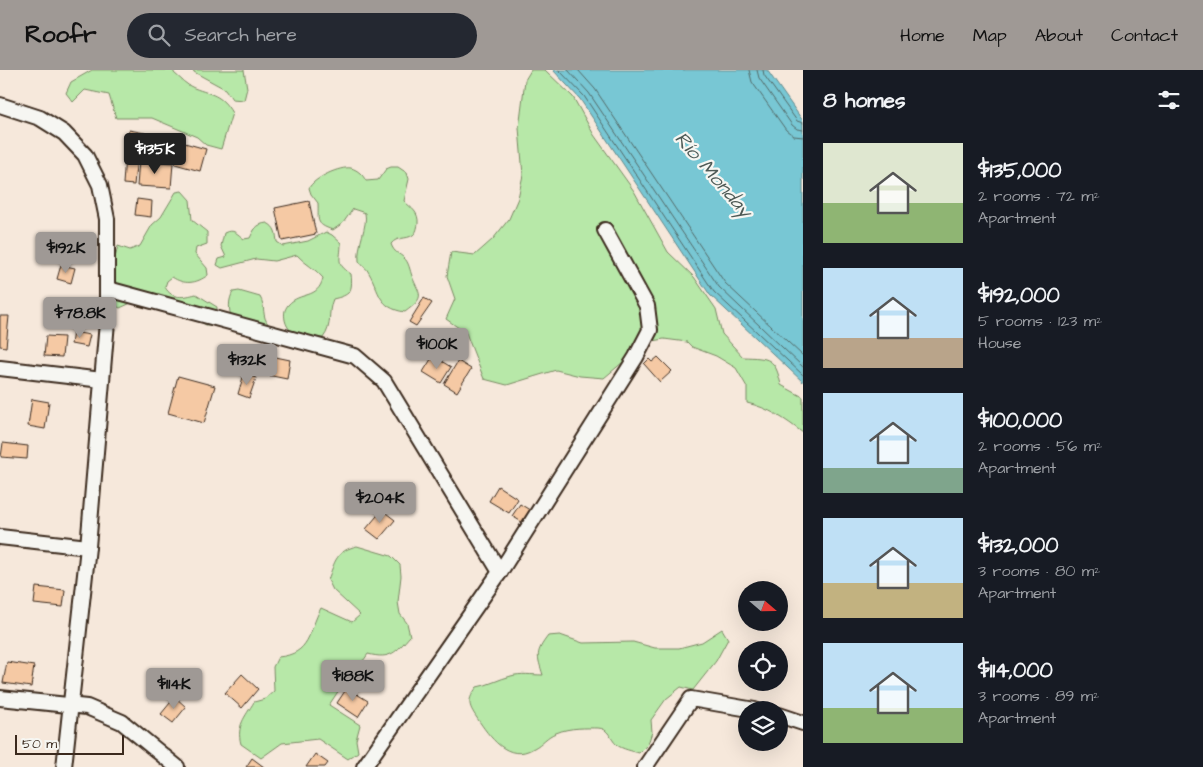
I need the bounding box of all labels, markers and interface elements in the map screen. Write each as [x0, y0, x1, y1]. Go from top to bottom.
search box [127, 13, 477, 58]
text: Roofr [25, 18, 97, 52]
icon: search [145, 21, 173, 49]
text: Search here [185, 22, 297, 49]
text: Home [900, 23, 945, 48]
text: Map [973, 23, 1007, 48]
text: About [1035, 23, 1083, 48]
text: Contact [1111, 23, 1178, 48]
text: 8 homes [823, 86, 905, 115]
icon: filters [1155, 86, 1183, 114]
water label: Río Monday [667, 126, 760, 226]
pin: $135K [120, 132, 190, 175]
text: $135K [135, 138, 175, 160]
text: $135,000 [978, 156, 1061, 185]
icon: home [863, 163, 923, 223]
text: 2 rooms · 72 m² [978, 185, 1100, 207]
text: Apartment [978, 207, 1056, 229]
pin: $192K [31, 232, 101, 274]
text: $192K [47, 237, 85, 259]
text: $192,000 [978, 281, 1060, 310]
icon: home [863, 288, 923, 348]
pin: $78.8K [39, 296, 121, 339]
text: $78.8K [54, 302, 106, 324]
text: 5 rooms · 123 m² [978, 310, 1102, 332]
pin: $100K [402, 328, 472, 370]
text: House [978, 332, 1022, 354]
text: $100K [417, 333, 457, 355]
pin: $132K [212, 344, 282, 386]
text: $132K [228, 349, 266, 371]
text: $100,000 [978, 406, 1062, 435]
icon: home [863, 413, 923, 473]
text: 2 rooms · 56 m² [978, 435, 1102, 457]
text: Apartment [978, 457, 1056, 479]
pin: $204K [345, 482, 415, 524]
text: $204K [356, 487, 404, 509]
text: $132,000 [978, 531, 1059, 560]
icon: home [863, 538, 923, 598]
text: 3 rooms · 80 m² [978, 560, 1100, 582]
north arrow [738, 581, 788, 631]
map controls [738, 581, 788, 751]
text: Apartment [978, 582, 1056, 604]
button: locate [738, 641, 788, 691]
text: $114,000 [978, 656, 1053, 685]
pin: $188K [318, 660, 388, 702]
icon: home [863, 663, 923, 723]
text: $188K [332, 665, 374, 687]
pin: $114K [139, 668, 209, 710]
text: $114K [157, 673, 191, 695]
text: 3 rooms · 89 m² [978, 685, 1099, 707]
button: layers [738, 701, 788, 751]
text: Apartment [978, 707, 1056, 729]
scale bar [15, 732, 124, 755]
text: 50 m [22, 734, 57, 754]

